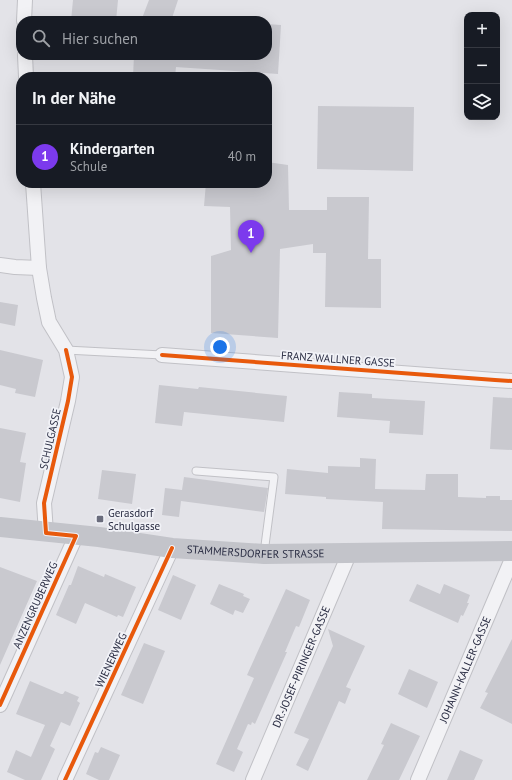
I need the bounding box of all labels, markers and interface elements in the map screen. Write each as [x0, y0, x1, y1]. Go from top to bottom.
map controls [464, 12, 500, 120]
button: + [464, 12, 500, 48]
search box [16, 16, 272, 60]
icon: search [30, 27, 52, 49]
text: Hier suchen [62, 29, 138, 48]
button: − [464, 48, 500, 84]
button: layers [464, 84, 500, 120]
text: In der Nähe [32, 87, 116, 109]
text: Kindergarten [70, 139, 155, 158]
text: 1 [41, 148, 49, 165]
text: 40 m [228, 148, 256, 165]
text: Schule [70, 158, 107, 175]
pin: 1 [238, 220, 264, 253]
your location [210, 337, 230, 357]
street label: FRANZ WALLNER GASSE [281, 348, 396, 370]
street label: SCHULGASSE [36, 407, 64, 471]
place label: Gerasdorf Schulgasse [108, 506, 161, 533]
marker: Gerasdorf Schulgasse [95, 514, 105, 524]
street label: STAMMERSDORFER STRASSE [186, 542, 325, 561]
street label: ANZENGRUBERWEG [10, 559, 61, 651]
street label: DR.-JOSEF-PIRINGER-GASSE [269, 604, 333, 730]
street label: JOHANN-KALLER-GASSE [436, 614, 494, 726]
street label: WIENERWEG [92, 630, 130, 690]

